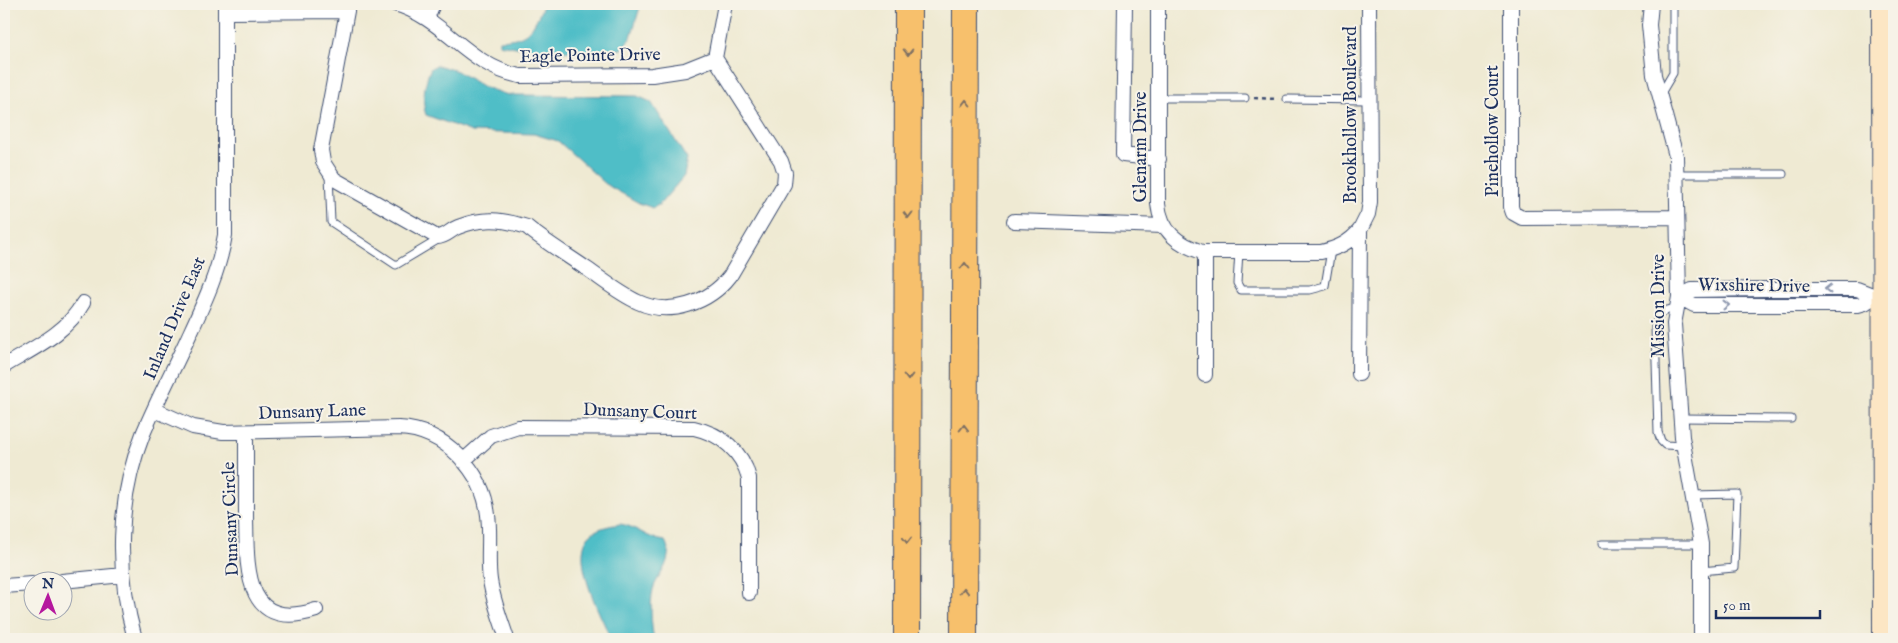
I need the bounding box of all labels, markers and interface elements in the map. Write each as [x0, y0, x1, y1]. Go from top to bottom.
street label: Brookhollow Boulevard [1340, 26, 1363, 204]
street label: Eagle Pointe Drive [519, 44, 661, 69]
one-way arrow [903, 49, 913, 57]
street label: Pinehollow Court [1482, 65, 1505, 197]
street label: Glenarm Drive [1130, 91, 1153, 203]
one-way arrow [961, 99, 971, 106]
one-way arrow [903, 212, 913, 219]
street label: Inland Drive East [139, 253, 212, 384]
street label: Mission Drive [1648, 254, 1671, 358]
one-way arrow [960, 261, 970, 269]
street label: Wixshire Drive [1698, 274, 1810, 299]
one-way arrow [1823, 284, 1831, 294]
one-way arrow [1722, 300, 1730, 310]
one-way arrow [903, 374, 913, 382]
street label: Dunsany Lane [258, 399, 366, 426]
street label: Dunsany Court [582, 399, 697, 426]
one-way arrow [959, 424, 969, 432]
street label: Dunsany Circle [218, 461, 245, 577]
one-way arrow [902, 536, 912, 544]
north arrow [22, 570, 72, 620]
text: N [41, 575, 54, 593]
one-way arrow [959, 586, 969, 594]
scale bar [1716, 588, 1819, 620]
text: 50 m [1723, 596, 1751, 615]

